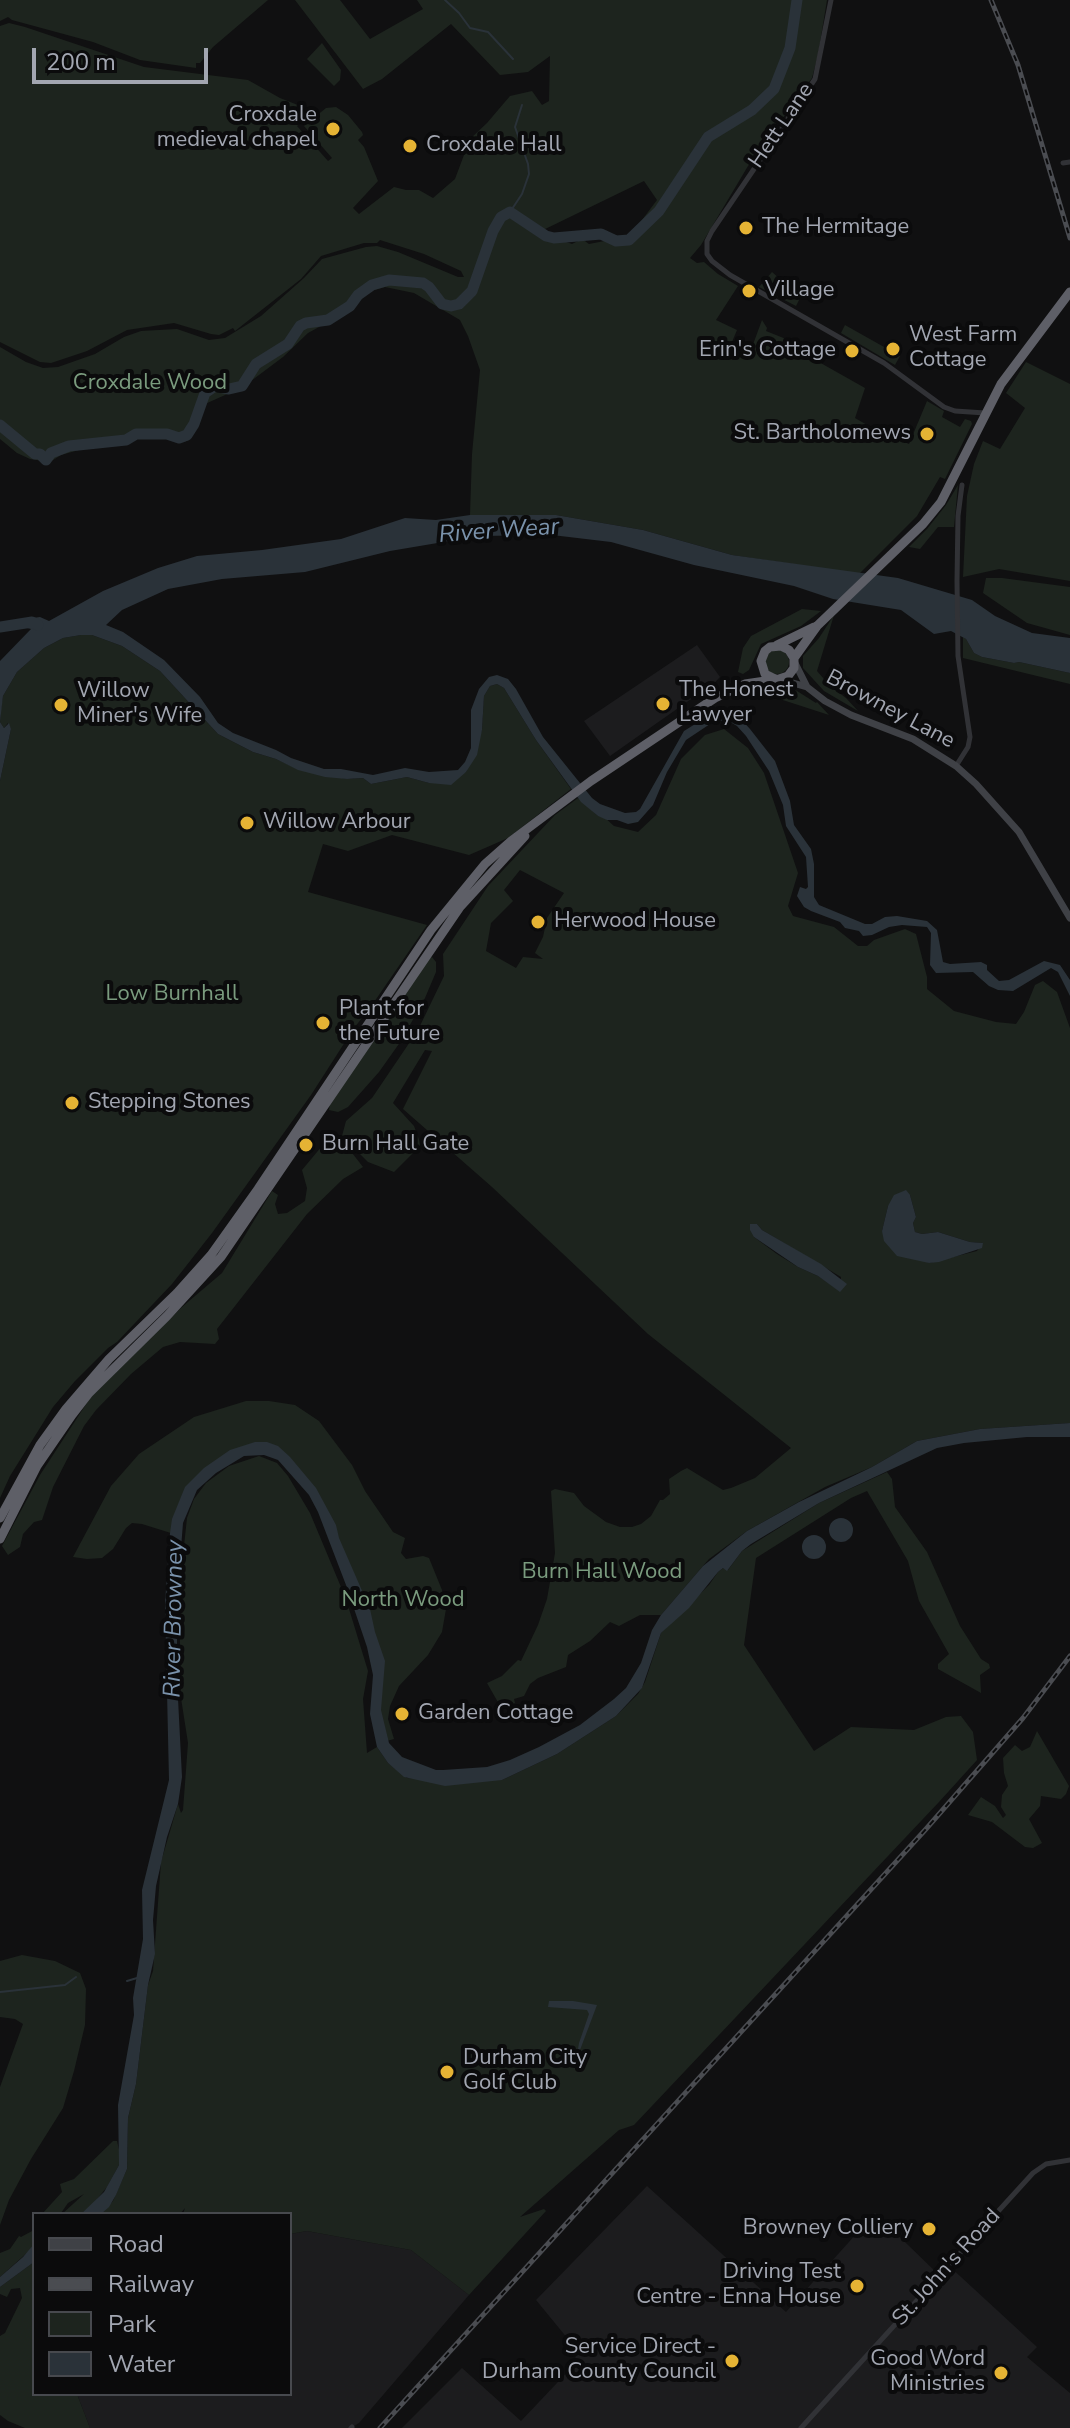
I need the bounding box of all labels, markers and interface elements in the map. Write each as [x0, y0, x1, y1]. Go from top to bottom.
scale bar [36, 32, 212, 82]
text: 200 m [46, 46, 116, 78]
street label: Hett Lane [744, 78, 820, 174]
place label: Croxdale medieval chapel [157, 103, 317, 154]
marker: Croxdale medieval chapel [324, 120, 342, 138]
place label: Croxdale Hall [426, 133, 561, 159]
marker: Croxdale Hall [401, 137, 419, 155]
place label: The Hermitage [762, 215, 909, 241]
marker: The Hermitage [737, 219, 755, 237]
place label: Village [765, 278, 835, 304]
marker: Village [740, 282, 758, 300]
place label: West Farm Cottage [909, 323, 1017, 374]
place label: Erin's Cottage [699, 338, 836, 364]
marker: West Farm Cottage [884, 340, 902, 358]
marker: Erin's Cottage [843, 342, 861, 360]
park label: Croxdale Wood [73, 371, 227, 397]
place label: St. Bartholomews [734, 421, 911, 447]
marker: St. Bartholomews [918, 425, 936, 443]
water label: River Wear [438, 513, 560, 551]
street label: Browney Lane [821, 665, 959, 755]
place label: The Honest Lawyer [679, 678, 793, 730]
place label: Willow Miner's Wife [77, 679, 202, 730]
marker: The Honest Lawyer [654, 695, 672, 713]
marker: Willow Miner's Wife [52, 696, 70, 714]
place label: Willow Arbour [263, 810, 411, 836]
marker: Willow Arbour [238, 814, 256, 832]
place label: Herwood House [554, 909, 716, 935]
marker: Herwood House [529, 913, 547, 931]
park label: Low Burnhall [106, 982, 238, 1008]
place label: Plant for the Future [339, 997, 440, 1048]
marker: Plant for the Future [314, 1014, 332, 1032]
place label: Stepping Stones [88, 1090, 251, 1116]
marker: Stepping Stones [63, 1094, 81, 1112]
place label: Burn Hall Gate [322, 1132, 469, 1158]
marker: Burn Hall Gate [297, 1136, 315, 1154]
water label: River Browney [159, 1540, 191, 1698]
park label: Burn Hall Wood [522, 1560, 682, 1586]
park label: North Wood [341, 1588, 465, 1614]
place label: Garden Cottage [418, 1701, 574, 1727]
marker: Garden Cottage [393, 1705, 411, 1723]
place label: Durham City Golf Club [463, 2046, 587, 2098]
marker: Durham City Golf Club [438, 2063, 456, 2081]
street label: St. John's Road [887, 2204, 1007, 2332]
legend [32, 2212, 292, 2396]
place label: Browney Colliery [743, 2216, 913, 2242]
marker: Browney Colliery [920, 2220, 938, 2238]
text: Road [108, 2228, 164, 2260]
place label: Driving Test Centre - Enna House [636, 2260, 841, 2312]
text: Railway [108, 2268, 194, 2300]
marker: Driving Test Centre - Enna House [848, 2277, 866, 2295]
text: Park [108, 2308, 156, 2340]
place label: Service Direct - Durham County Council [482, 2335, 716, 2386]
place label: Good Word Ministries [870, 2347, 985, 2398]
text: Water [108, 2348, 175, 2380]
marker: Service Direct - Durham County Council [723, 2352, 741, 2370]
marker: Good Word Ministries [992, 2364, 1010, 2382]

